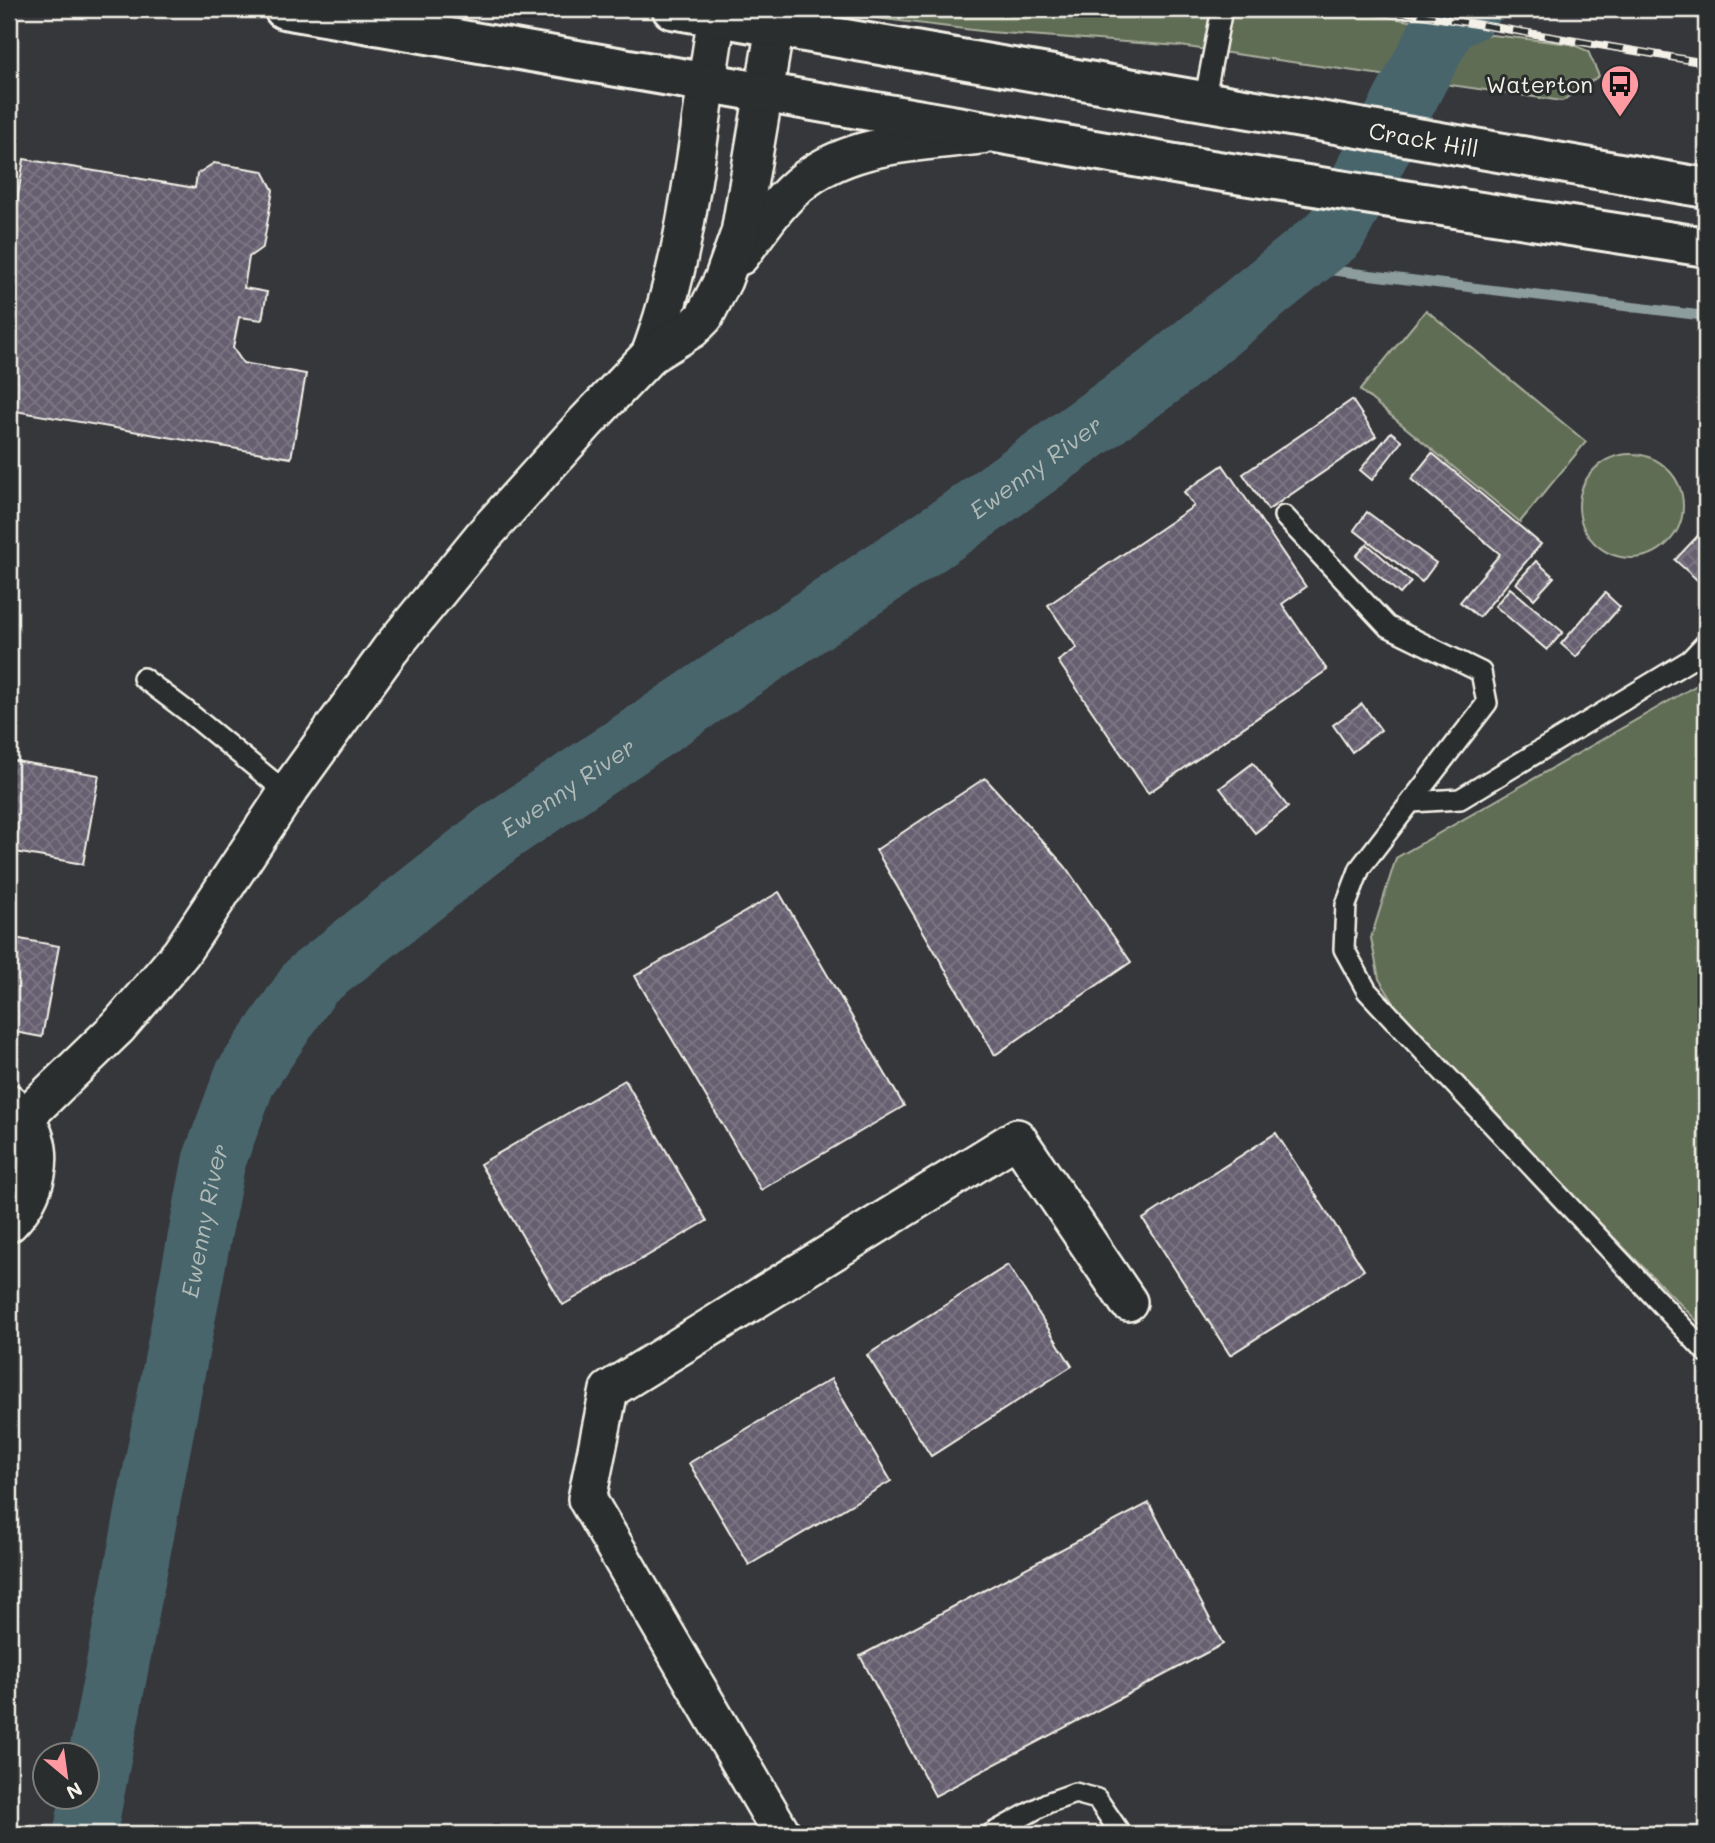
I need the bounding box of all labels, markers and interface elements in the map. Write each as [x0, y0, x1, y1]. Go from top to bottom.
bus stop icon: Waterton [1599, 63, 1641, 118]
place label: Waterton [1486, 69, 1593, 99]
street label: Crack Hill [1367, 115, 1481, 163]
water label: Ewenny River [963, 408, 1108, 525]
water label: Ewenny River [494, 730, 641, 843]
water label: Ewenny River [173, 1139, 235, 1300]
north arrow [32, 1742, 102, 1812]
text: N [62, 1777, 87, 1806]

